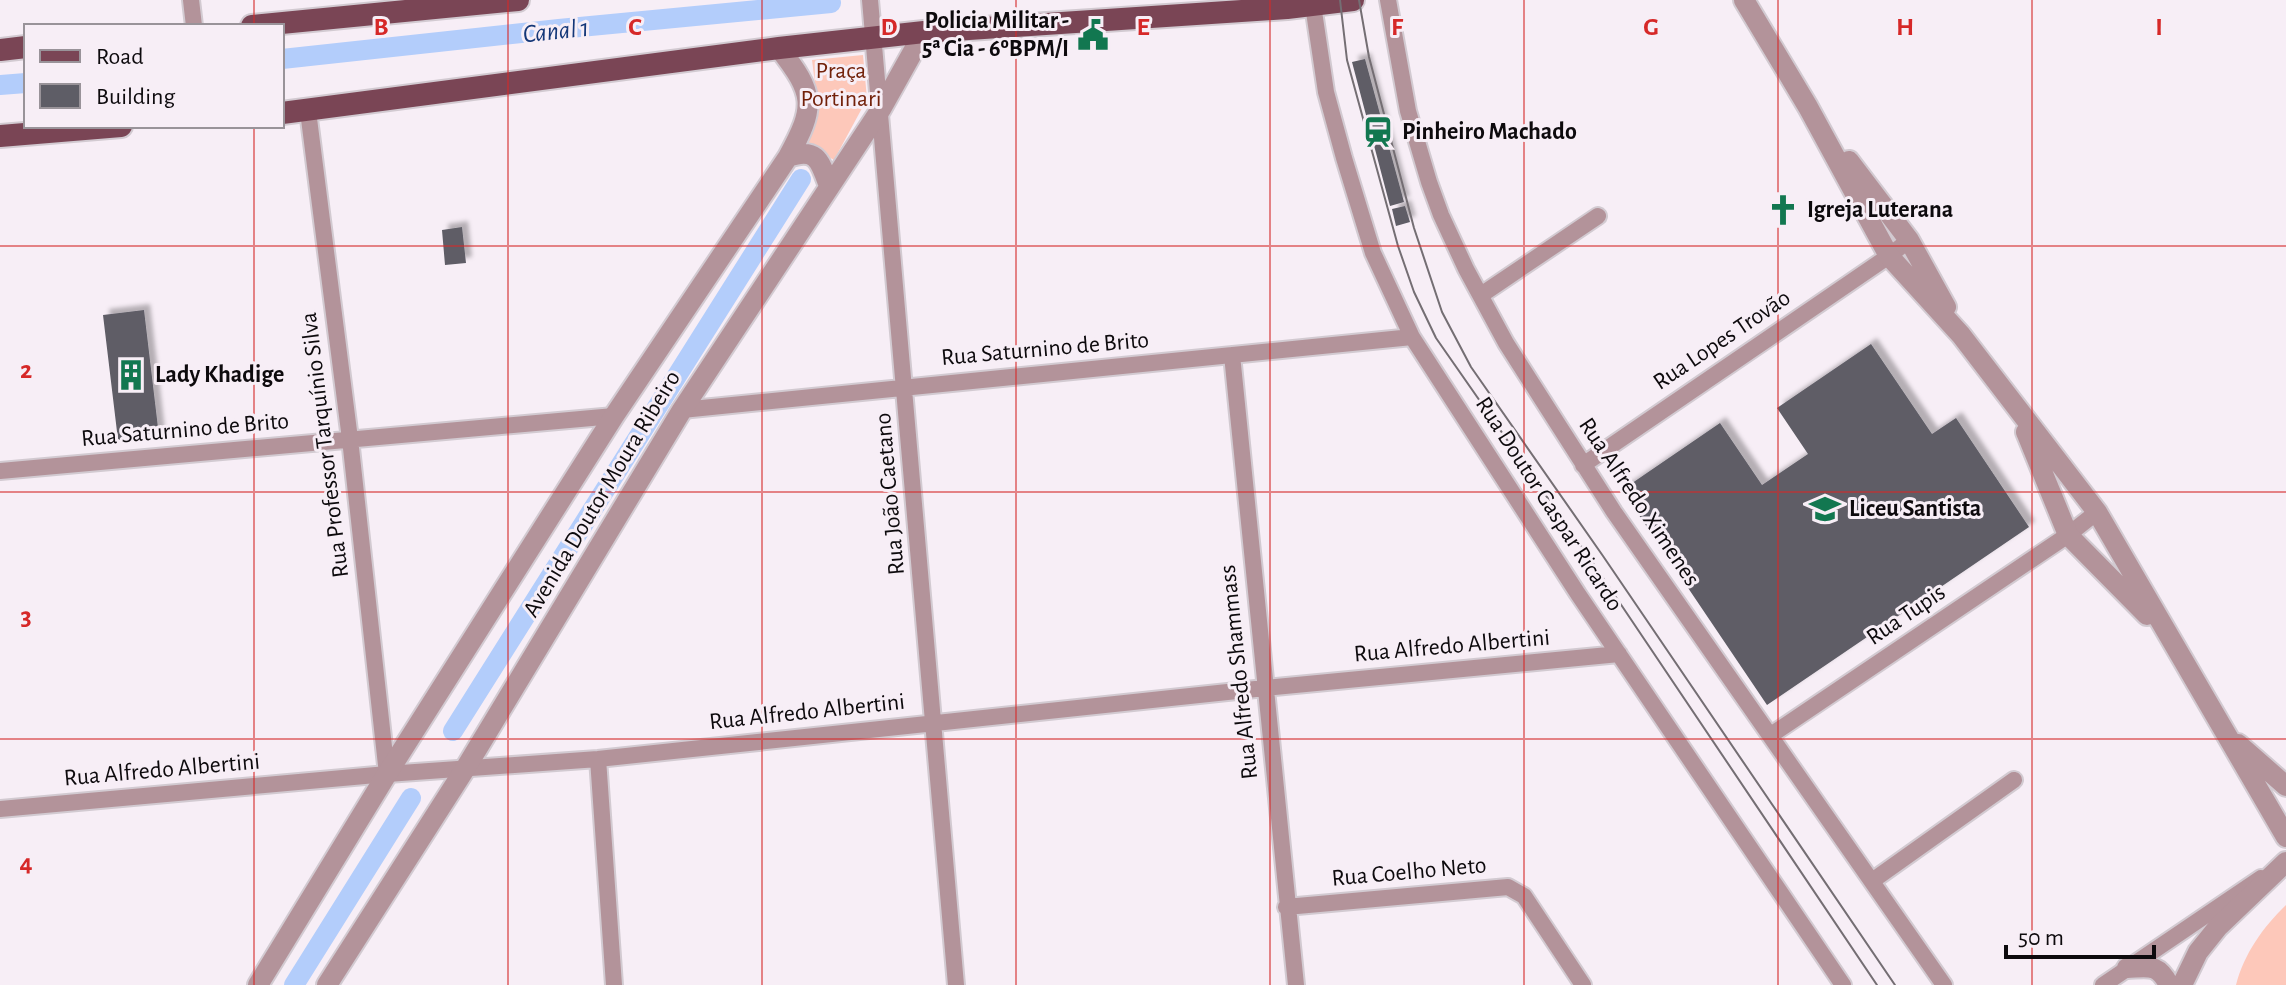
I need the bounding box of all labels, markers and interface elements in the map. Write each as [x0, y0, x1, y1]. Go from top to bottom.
place label: Policia Militar - 5ª Cia - 6ºBPM/I [922, 9, 1069, 61]
text: B [373, 14, 389, 40]
text: C [628, 14, 642, 40]
text: D [880, 14, 898, 40]
text: E [1136, 14, 1150, 40]
text: F [1391, 14, 1404, 40]
text: G [1643, 14, 1659, 40]
text: H [1896, 14, 1914, 40]
text: I [2155, 14, 2163, 40]
water label: Canal 1 [522, 15, 590, 47]
public building icon: Policia Militar - 5ª Cia - 6ºBPM/I [1076, 18, 1110, 52]
legend [24, 24, 284, 128]
text: Road [96, 45, 144, 69]
park label: Praça Portinari [800, 59, 882, 111]
text: Building [96, 85, 175, 109]
station icon: Pinheiro Machado [1361, 115, 1395, 149]
place label: Pinheiro Machado [1402, 120, 1577, 144]
church icon: Igreja Luterana [1766, 193, 1800, 227]
place label: Igreja Luterana [1807, 198, 1953, 222]
street label: Rua Lopes Trovão [1649, 285, 1795, 395]
street label: Rua Professor Tarquínio Silva [297, 311, 353, 579]
street label: Rua Saturnino de Brito [940, 328, 1150, 370]
text: 2 [20, 357, 32, 383]
building icon: Lady Khadige [114, 358, 148, 392]
place label: Lady Khadige [155, 363, 284, 387]
street label: Avenida Doutor Moura Ribeiro [519, 367, 685, 621]
street label: Rua Doutor Gaspar Ricardo [1471, 393, 1627, 615]
street label: Rua Saturnino de Brito [80, 409, 290, 451]
street label: Rua João Caetano [871, 412, 909, 576]
street label: Rua Alfredo Ximenes [1574, 414, 1704, 590]
school or university icon: Liceu Santista [1808, 492, 1842, 526]
place label: Liceu Santista [1849, 497, 1981, 521]
street label: Rua Alfredo Shammass [1216, 564, 1262, 780]
street label: Rua Tupis [1862, 580, 1950, 650]
text: 3 [20, 604, 32, 630]
street label: Rua Alfredo Albertini [1353, 625, 1551, 667]
street label: Rua Alfredo Albertini [708, 690, 906, 734]
street label: Rua Alfredo Albertini [63, 749, 261, 791]
text: 4 [19, 850, 33, 876]
street label: Rua Coelho Neto [1331, 853, 1487, 891]
scale bar [2006, 909, 2154, 959]
text: 50 m [2018, 926, 2064, 950]

